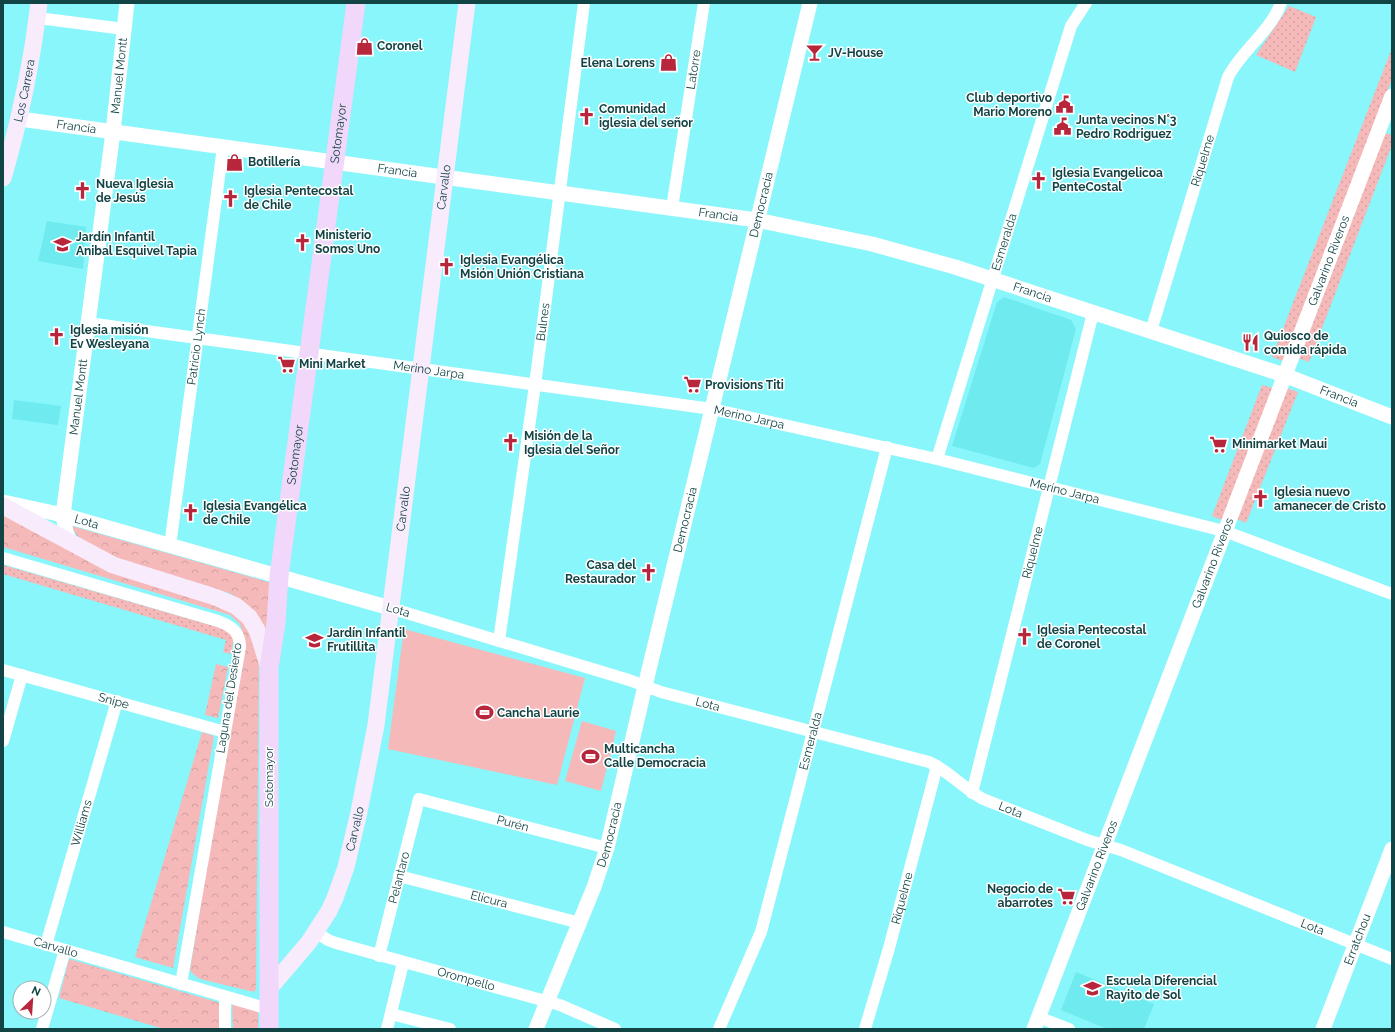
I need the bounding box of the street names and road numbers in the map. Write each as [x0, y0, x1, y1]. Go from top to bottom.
street label: Manuel Montt [108, 37, 130, 115]
street label: Latorre [684, 49, 704, 90]
street label: Los Carrera [11, 58, 38, 123]
street label: Sotomayor [327, 102, 350, 165]
street label: Francia [56, 117, 97, 136]
street label: Riquelme [1188, 133, 1217, 188]
street label: Francia [377, 161, 418, 180]
street label: Carvallo [434, 164, 454, 211]
street label: Democracia [747, 171, 776, 239]
street label: Francia [698, 205, 739, 224]
street label: Esmeralda [989, 212, 1020, 272]
street label: Galvarino Riveros [1305, 213, 1353, 308]
street label: Francia [1011, 280, 1054, 305]
street label: Bulnes [534, 302, 552, 342]
street label: Patricio Lynch [184, 307, 208, 386]
street label: Manuel Montt [66, 358, 90, 436]
street label: Merino Jarpa [392, 358, 465, 382]
street label: Francia [1318, 383, 1360, 410]
street label: Merino Jarpa [713, 403, 786, 432]
street label: Sotomayor [284, 423, 306, 486]
street label: Merino Jarpa [1028, 476, 1101, 507]
street label: Carvallo [393, 485, 413, 532]
street label: Democracia [671, 486, 700, 554]
street label: Lota [73, 512, 100, 532]
street label: Galvarino Riveros [1189, 516, 1237, 610]
street label: Riquelme [1019, 525, 1046, 580]
street label: Lota [384, 600, 412, 620]
street label: Laguna del Desierto [213, 642, 245, 754]
street label: Snipe [97, 690, 131, 712]
street label: Lota [694, 694, 721, 714]
street label: Esmeralda [796, 711, 825, 771]
street label: Sotomayor [262, 746, 276, 807]
street label: Williams [68, 798, 95, 848]
street label: Lota [997, 799, 1025, 821]
street label: Democracia [594, 801, 625, 869]
street label: Carvallo [343, 805, 367, 853]
street label: Purén [495, 813, 530, 834]
street label: Galvarino Riveros [1073, 818, 1120, 913]
street label: Pelantaro [386, 850, 412, 905]
street label: Riquelme [889, 871, 916, 926]
street label: Elicura [469, 888, 509, 911]
street label: Erratchou [1341, 912, 1374, 967]
street label: Lota [1299, 916, 1326, 938]
street label: Carvallo [32, 934, 80, 960]
street label: Orompello [436, 964, 497, 994]

